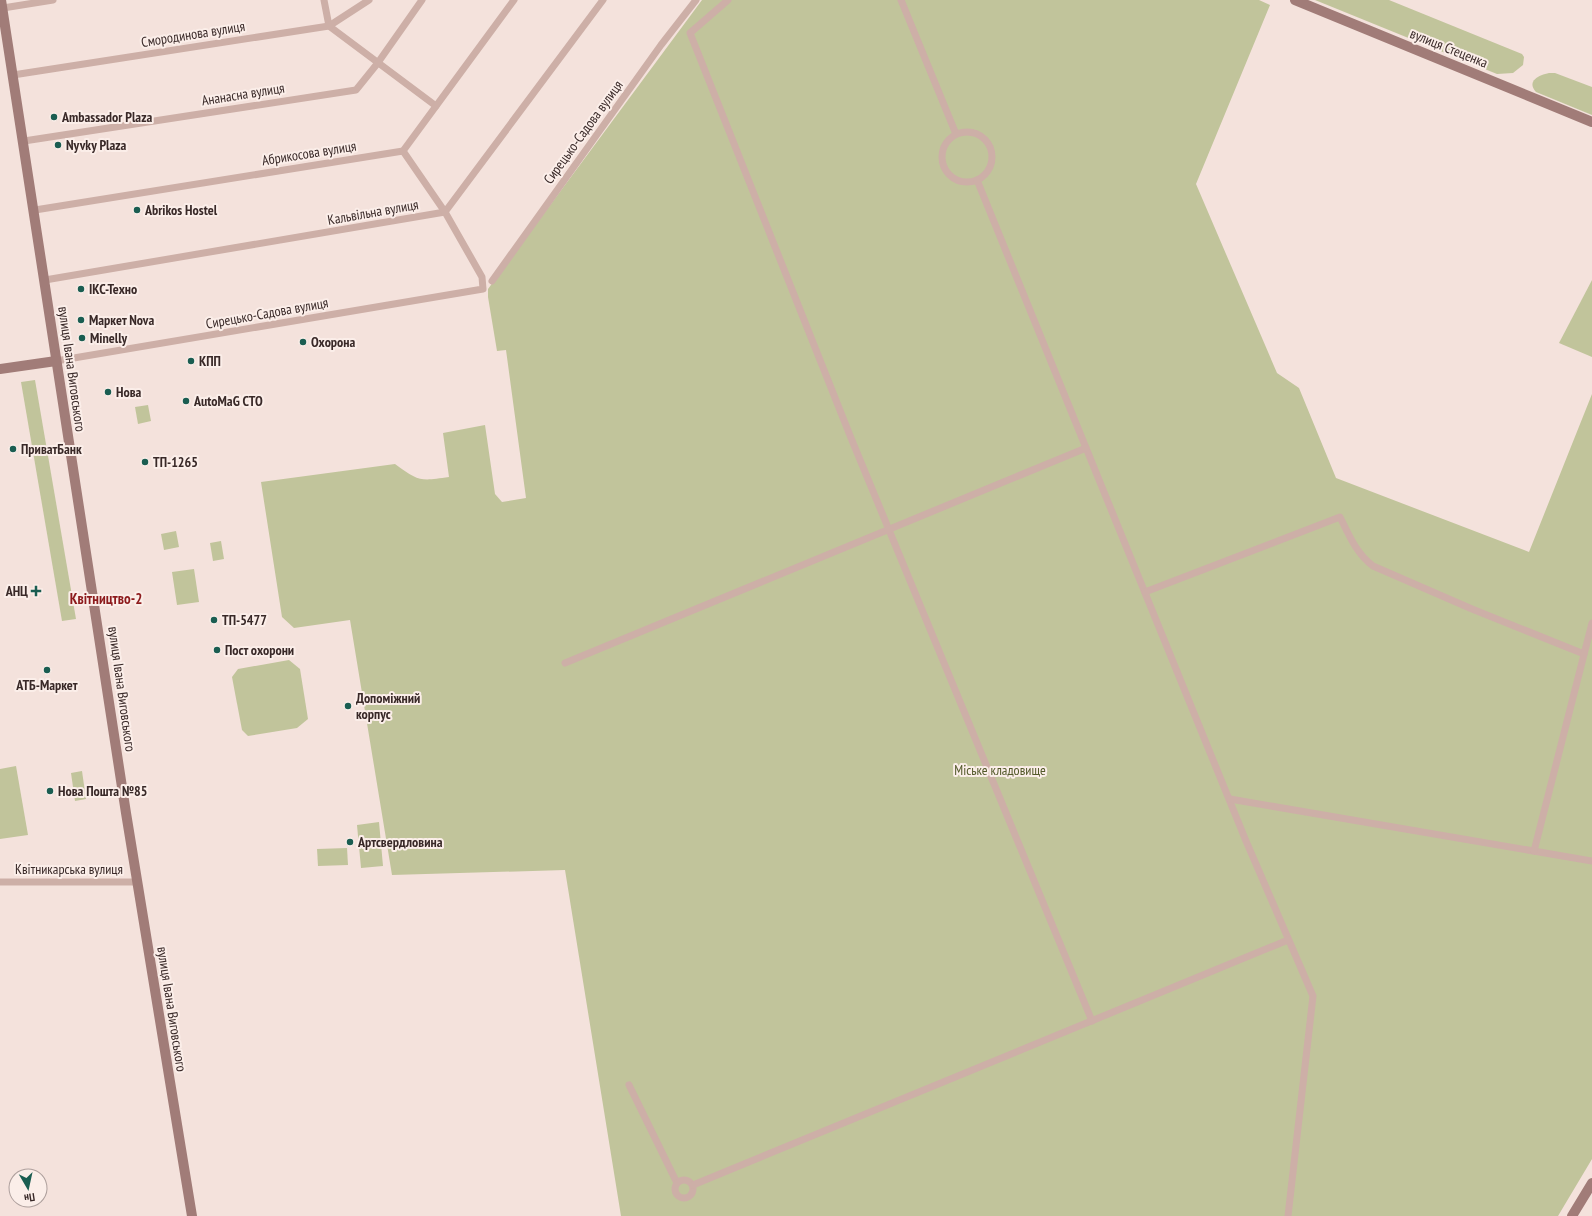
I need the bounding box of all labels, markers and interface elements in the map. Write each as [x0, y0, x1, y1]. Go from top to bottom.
street label: Смородинова вулиця [140, 17, 246, 51]
street label: вулиця Стеценка [1408, 24, 1490, 72]
street label: Сирецько-Садова вулиця [539, 77, 627, 187]
street label: Ананасна вулиця [200, 79, 286, 109]
place label: Ambassador Plaza [61, 108, 152, 126]
marker: Ambassador Plaza [49, 112, 59, 122]
place label: Nyvky Plaza [66, 136, 127, 154]
street label: Абрикосова вулиця [260, 137, 358, 169]
marker: Nyvky Plaza [53, 140, 63, 150]
street label: Кальвільна вулиця [326, 195, 420, 229]
place label: Abrikos Hostel [144, 201, 218, 219]
marker: Abrikos Hostel [132, 205, 142, 215]
place label: ІКС-Техно [89, 280, 137, 298]
marker: ІКС-Техно [76, 284, 86, 294]
street label: Сирецько-Садова вулиця [204, 293, 330, 333]
street label: вулиця Івана Виговського [54, 305, 90, 433]
place label: Маркет Nova [89, 311, 154, 329]
marker: Маркет Nova [76, 315, 86, 325]
place label: Minelly [90, 329, 128, 347]
marker: Minelly [77, 333, 87, 343]
place label: Охорона [311, 333, 356, 351]
marker: Охорона [298, 337, 308, 347]
place label: КПП [199, 352, 221, 370]
marker: КПП [186, 356, 196, 366]
place label: Нова [116, 383, 142, 401]
marker: Нова [103, 387, 113, 397]
place label: AutoMaG СТО [193, 392, 263, 410]
marker: AutoMaG СТО [181, 396, 191, 406]
place label: ПриватБанк [21, 440, 82, 458]
marker: ПриватБанк [8, 444, 18, 454]
place label: ТП-1265 [153, 453, 198, 471]
marker: ТП-1265 [140, 457, 150, 467]
place label: АНЦ [5, 582, 28, 600]
marker: АНЦ [31, 586, 41, 596]
district label: Квітництво-2 [70, 589, 142, 608]
place label: ТП-5477 [222, 611, 267, 629]
marker: ТП-5477 [209, 615, 219, 625]
street label: вулиця Івана Виговського [104, 625, 140, 753]
place label: Пост охорони [225, 641, 294, 659]
marker: Пост охорони [212, 645, 222, 655]
marker: АТБ-Маркет [42, 665, 52, 675]
place label: АТБ-Маркет [15, 676, 78, 694]
place label: Допоміжний корпус [356, 689, 420, 723]
marker: Допоміжний корпус [343, 701, 353, 711]
park label: Міське кладовище [954, 761, 1046, 779]
place label: Нова Пошта №85 [58, 782, 147, 800]
marker: Нова Пошта №85 [45, 786, 55, 796]
place label: Артсвердловина [357, 833, 443, 851]
marker: Артсвердловина [345, 837, 355, 847]
street label: Квітникарська вулиця [15, 860, 123, 878]
street label: вулиця Івана Виговського [153, 945, 191, 1073]
north arrow [8, 1168, 48, 1208]
text: Пн [23, 1190, 36, 1206]

